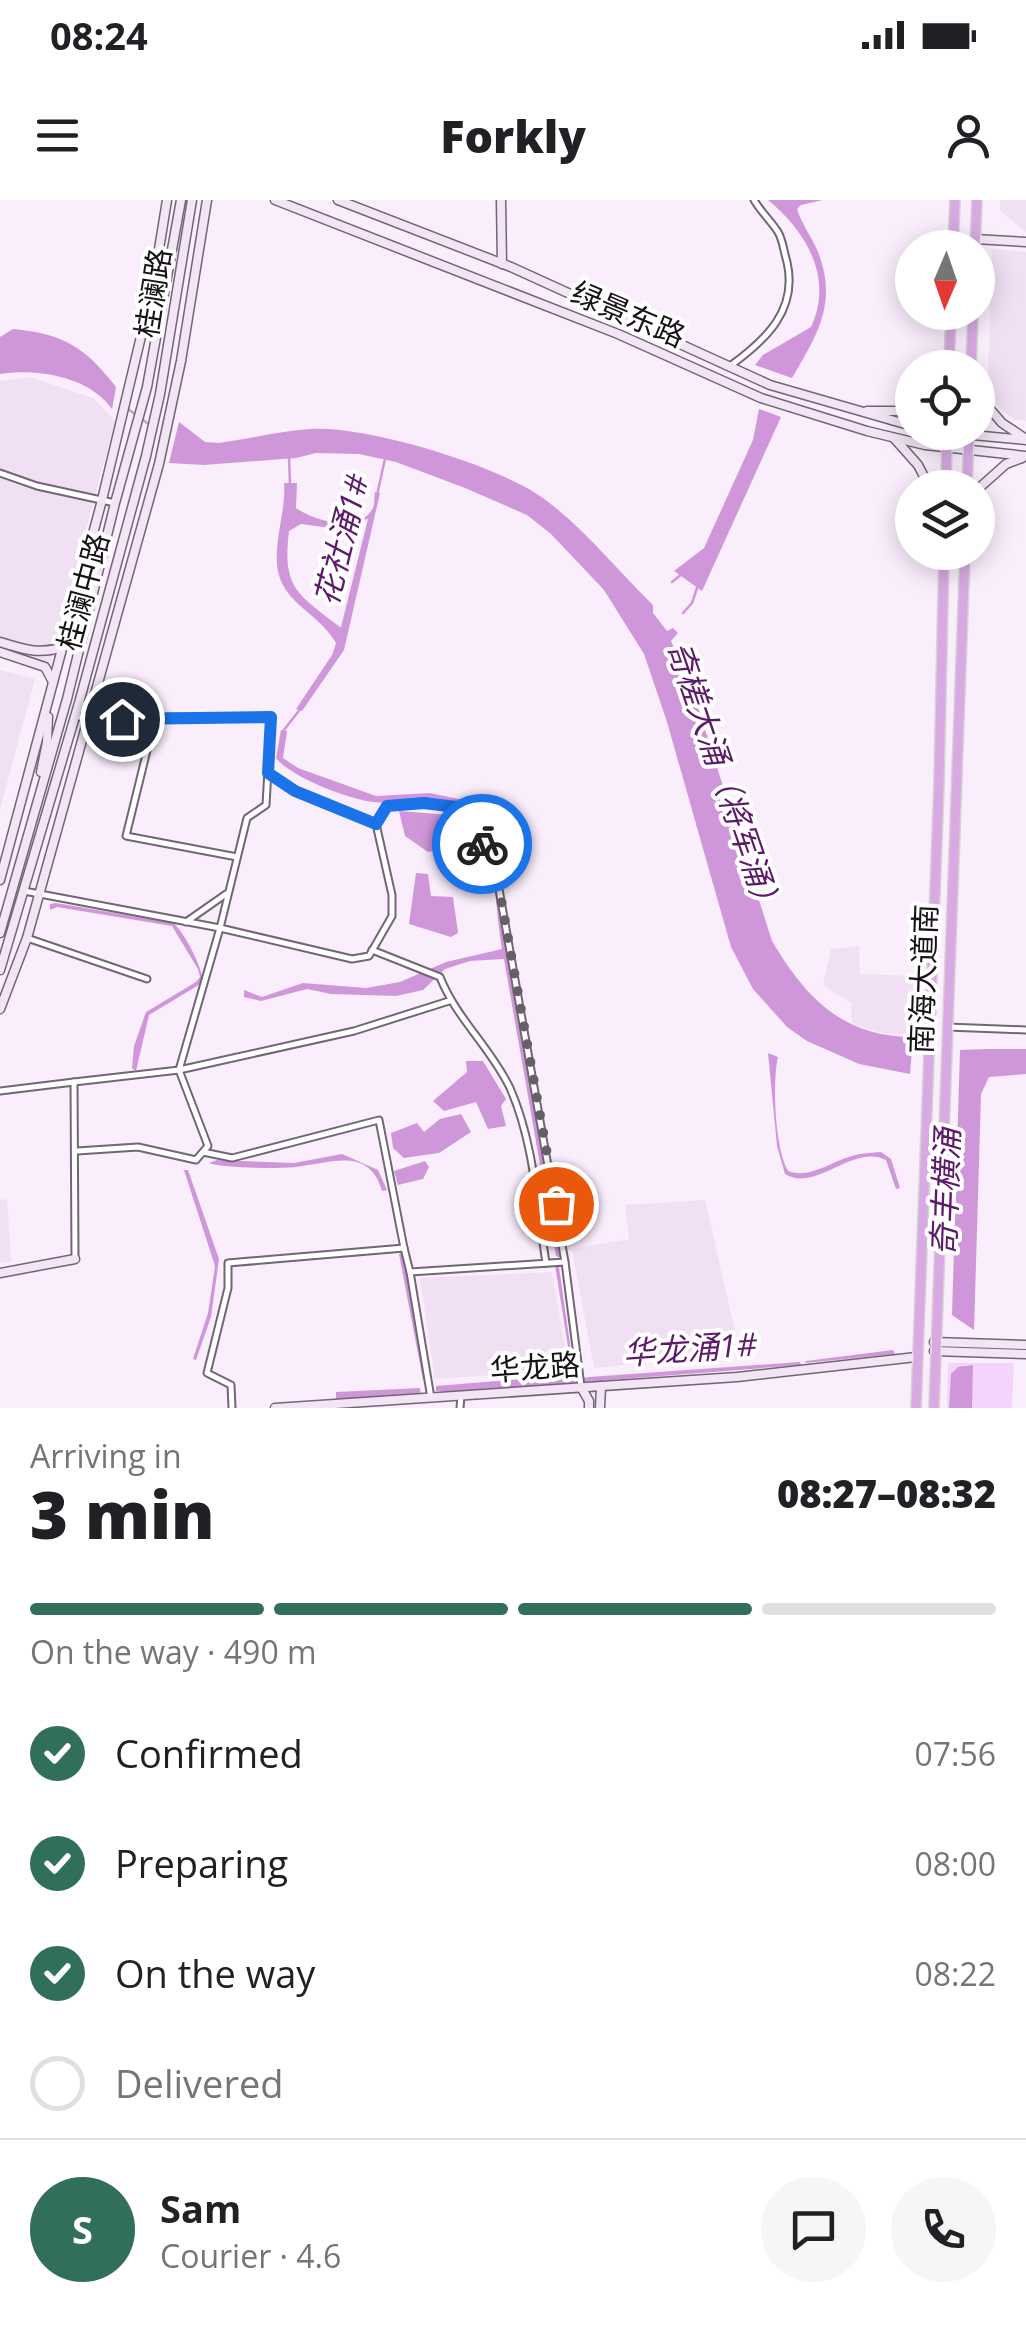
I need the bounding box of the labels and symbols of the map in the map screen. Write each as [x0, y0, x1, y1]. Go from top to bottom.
north arrow [895, 230, 995, 330]
street label: 桂澜路 [125, 245, 180, 340]
street label: 绿景东路 [565, 271, 692, 356]
water label: 花社涌1# [303, 469, 378, 610]
street label: 桂澜中路 [47, 528, 118, 655]
water label: 奇槎大涌（将军涌） [658, 635, 793, 922]
pin [80, 677, 165, 762]
courier [432, 794, 532, 894]
street label: 南海大道南 [899, 903, 946, 1055]
water label: 奇丰横涌 [921, 1124, 968, 1257]
pin [514, 1162, 599, 1247]
water label: 华龙涌1# [621, 1321, 759, 1374]
street label: 华龙路 [489, 1343, 581, 1390]

